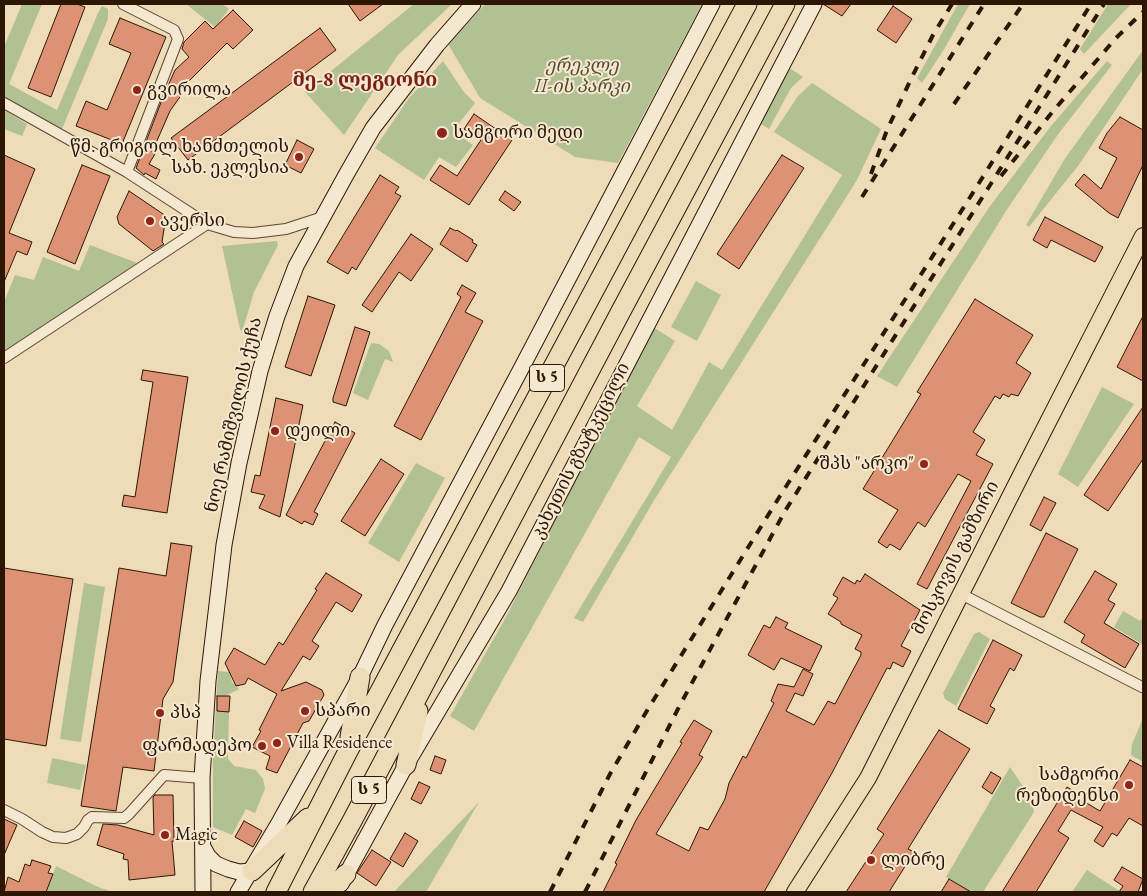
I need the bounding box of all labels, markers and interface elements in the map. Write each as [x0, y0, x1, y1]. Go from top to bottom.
park label: ერეკლე II-ის პარკი [534, 55, 630, 98]
district label: მე-8 ლეგიონი [293, 69, 437, 93]
place label: გვირილა [147, 79, 231, 101]
marker: გვირილა [131, 84, 143, 96]
place label: სამგორი მედი [453, 122, 583, 144]
marker: სამგორი მედი [435, 126, 449, 140]
place label: წმ. გრიგოლ ხანძთელის სახ. ეკლესია [70, 136, 289, 178]
marker: წმ. გრიგოლ ხანძთელის სახ. ეკლესია [293, 151, 305, 163]
place label: ავერსი [160, 210, 225, 232]
marker: ავერსი [144, 215, 156, 227]
street label: ნოე რამიშვილის ქუჩა [201, 315, 267, 515]
street label: კახეთის გზატკეცილი [527, 359, 635, 543]
road number: ს 5 [530, 364, 564, 392]
place label: დეილი [285, 420, 350, 442]
marker: დეილი [269, 425, 281, 437]
place label: შპს "არკო" [820, 453, 914, 475]
marker: შპს "არკო" [918, 458, 930, 470]
street label: მოსკოვის გამზირი [908, 477, 1004, 639]
place label: სპარი [315, 700, 371, 722]
place label: პსპ [170, 702, 201, 724]
marker: სპარი [299, 705, 311, 717]
marker: პსპ [154, 707, 166, 719]
place label: Villa Residence [287, 732, 392, 754]
place label: ფარმადეპო [142, 735, 252, 757]
marker: Villa Residence [271, 737, 283, 749]
marker: ფარმადეპო [256, 740, 268, 752]
place label: სამგორი რეზიდენსი [1016, 764, 1119, 806]
road number: ს 5 [352, 776, 386, 804]
marker: სამგორი რეზიდენსი [1123, 779, 1135, 791]
place label: Magic [175, 824, 218, 846]
marker: Magic [159, 829, 171, 841]
place label: ლიბრე [881, 849, 946, 871]
marker: ლიბრე [865, 854, 877, 866]

